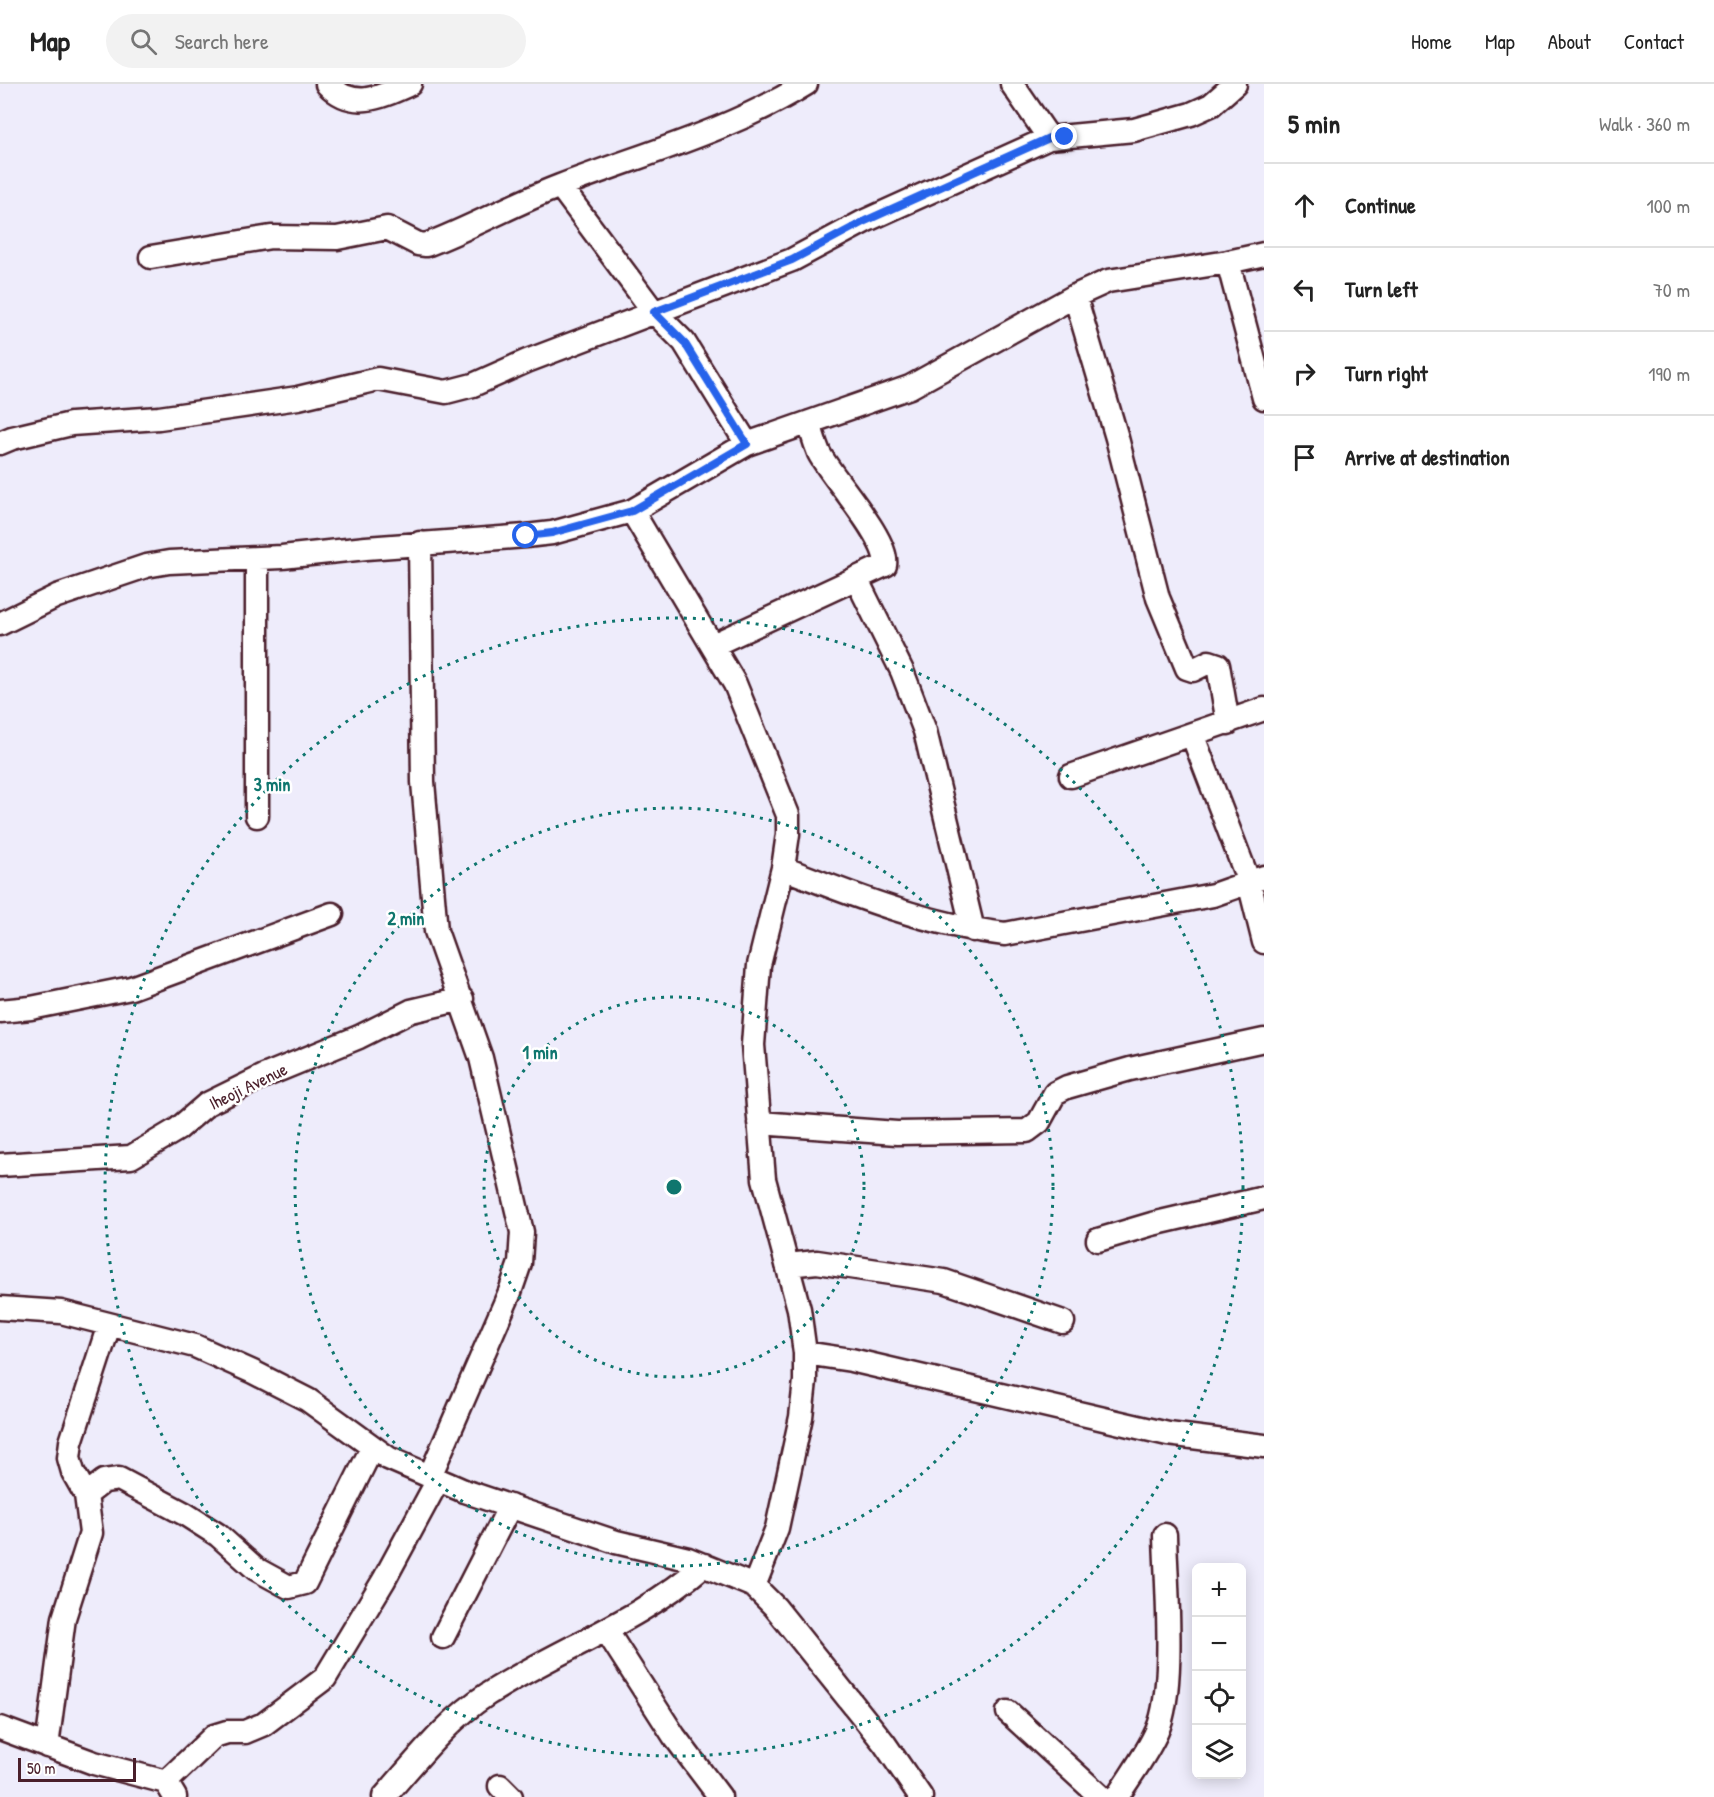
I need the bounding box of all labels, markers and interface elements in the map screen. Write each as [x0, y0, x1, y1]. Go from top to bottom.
search box [106, 14, 526, 68]
text: Map [30, 22, 70, 60]
icon: search [127, 25, 160, 58]
text: Search here [175, 26, 269, 56]
text: Home [1411, 27, 1452, 56]
text: Map [1485, 27, 1515, 56]
text: About [1548, 27, 1591, 56]
text: Contact [1624, 27, 1684, 56]
text: 5 min [1288, 106, 1340, 141]
text: Walk · 360 m [1599, 110, 1690, 137]
route end [1051, 123, 1077, 149]
icon: ahead [1288, 189, 1321, 222]
text: Continue [1345, 190, 1416, 220]
text: 100 m [1647, 192, 1690, 219]
icon: left [1288, 273, 1321, 306]
text: Turn left [1345, 274, 1418, 304]
text: 70 m [1653, 276, 1690, 303]
icon: right [1288, 357, 1321, 390]
text: Turn right [1345, 358, 1428, 388]
text: 190 m [1648, 360, 1690, 387]
icon: arrive [1288, 441, 1321, 474]
text: Arrive at destination [1345, 442, 1510, 472]
route start [512, 522, 538, 548]
text: 3 min [254, 772, 290, 797]
text: 2 min [388, 906, 424, 931]
text: 1 min [522, 1040, 558, 1065]
street label: Iheoji Avenue [205, 1056, 291, 1116]
centre of rings [664, 1177, 684, 1197]
map controls [1192, 1563, 1246, 1779]
button: + [1192, 1563, 1246, 1617]
button: − [1192, 1617, 1246, 1671]
button: locate [1192, 1671, 1246, 1725]
button: layers [1192, 1725, 1246, 1779]
scale bar [18, 1755, 136, 1782]
text: 50 m [27, 1757, 56, 1779]

